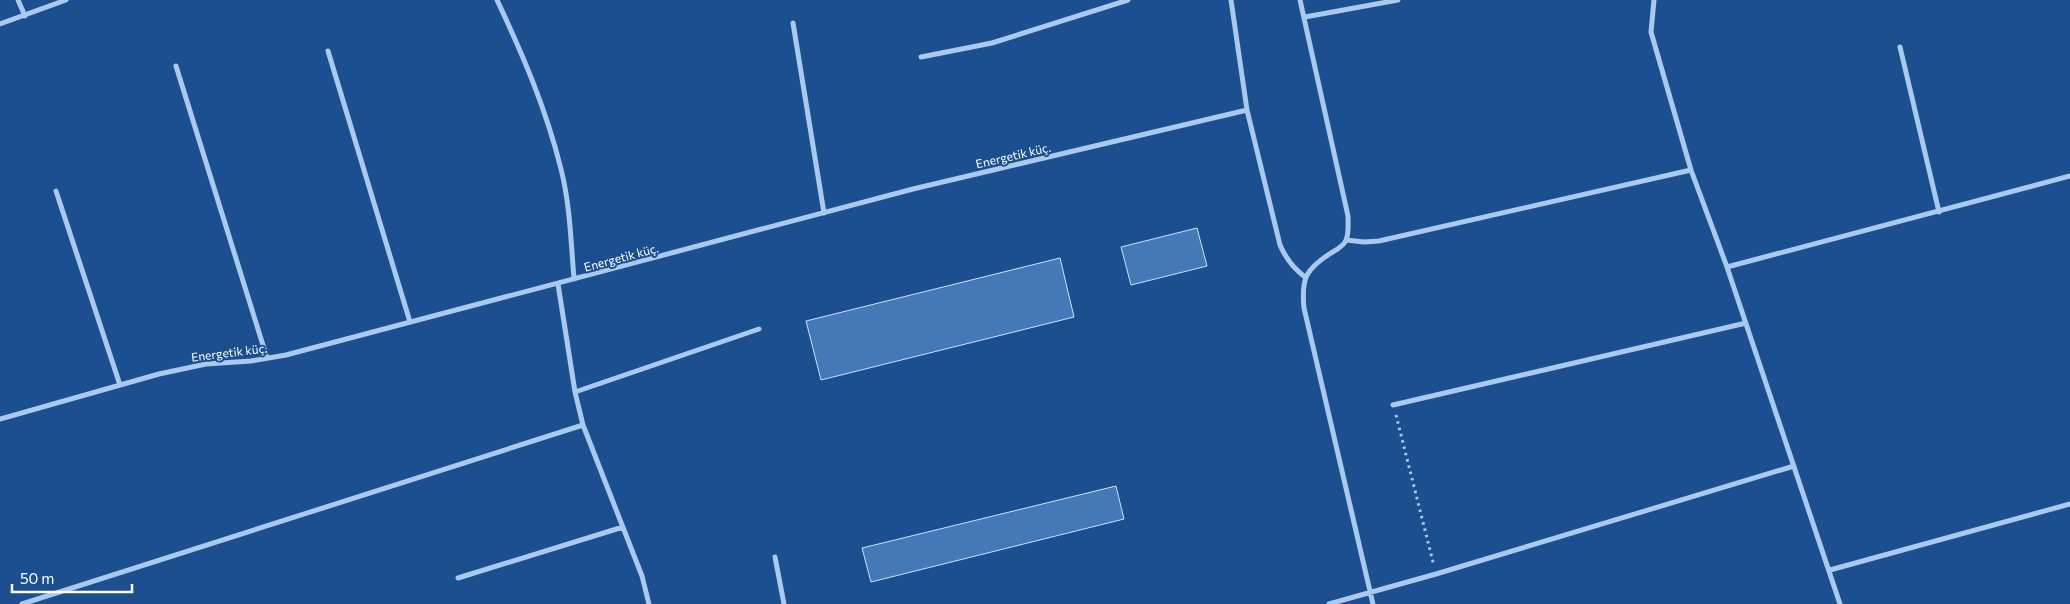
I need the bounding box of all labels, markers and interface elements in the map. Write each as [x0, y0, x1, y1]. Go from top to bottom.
street label: Energetik küç. [974, 140, 1052, 170]
street label: Energetik küç. [582, 240, 660, 274]
street label: Energetik küç. [190, 340, 268, 364]
scale bar [12, 562, 132, 594]
text: 50 m [20, 569, 54, 587]

